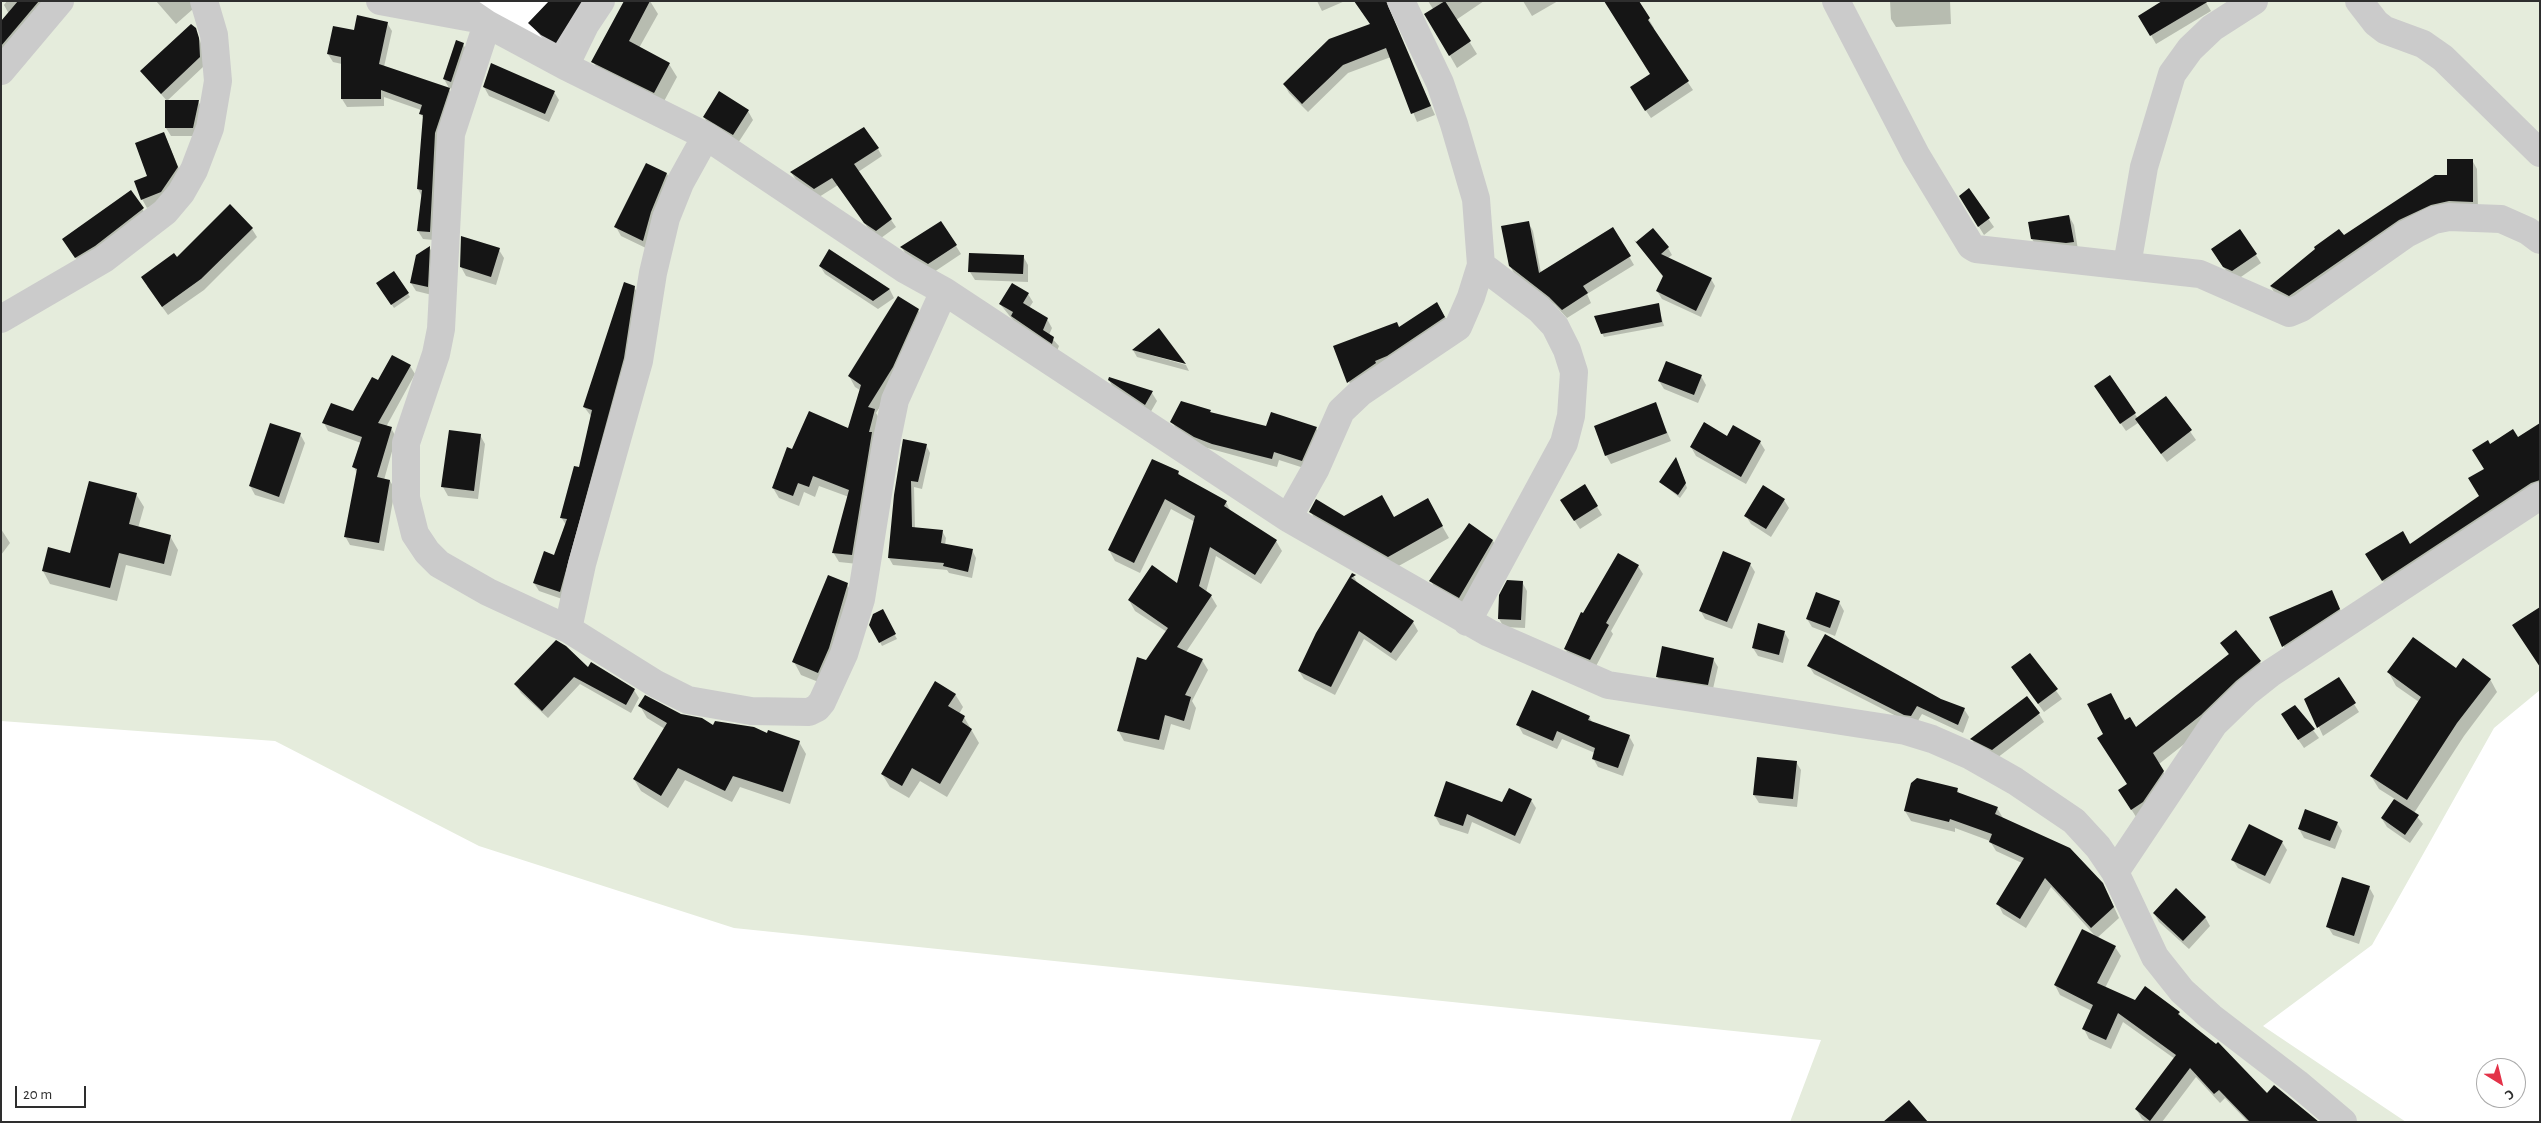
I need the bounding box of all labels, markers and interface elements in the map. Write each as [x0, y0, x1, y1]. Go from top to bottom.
north arrow [2476, 1058, 2526, 1108]
scale bar [18, 1076, 89, 1108]
text: С [2502, 1086, 2516, 1102]
text: 20 m [23, 1087, 52, 1102]

